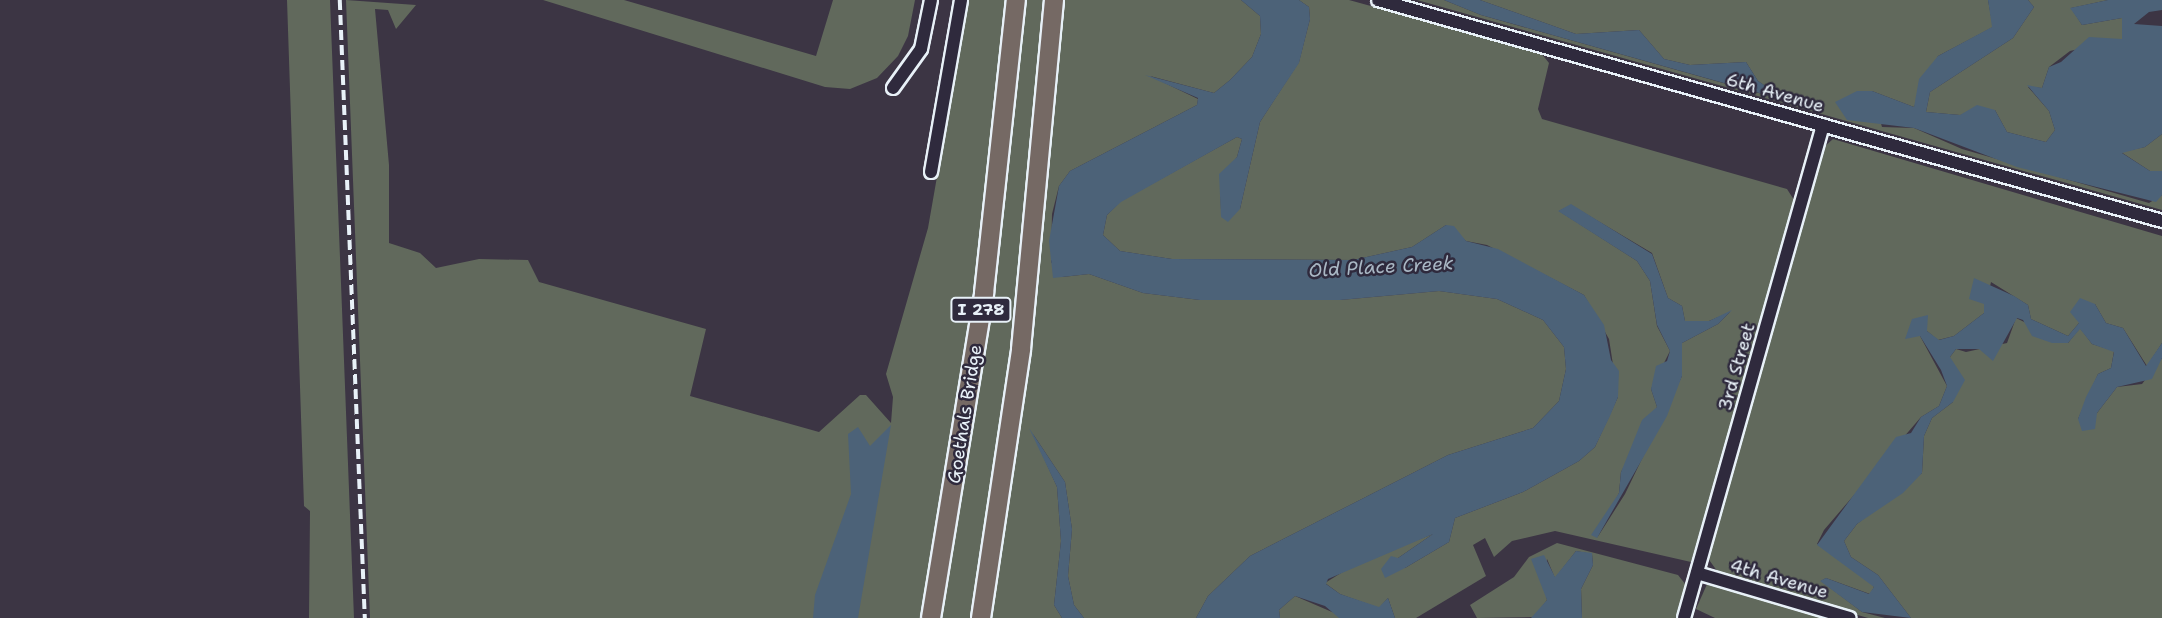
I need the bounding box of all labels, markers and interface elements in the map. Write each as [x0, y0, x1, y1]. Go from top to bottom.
street label: 6th Avenue [1724, 69, 1826, 117]
water label: Old Place Creek [1308, 252, 1454, 282]
road number: I 278 [950, 298, 1012, 322]
street label: 3rd Street [1714, 321, 1760, 413]
street label: Goethals Bridge [943, 343, 987, 485]
street label: 4th Avenue [1728, 555, 1830, 603]

